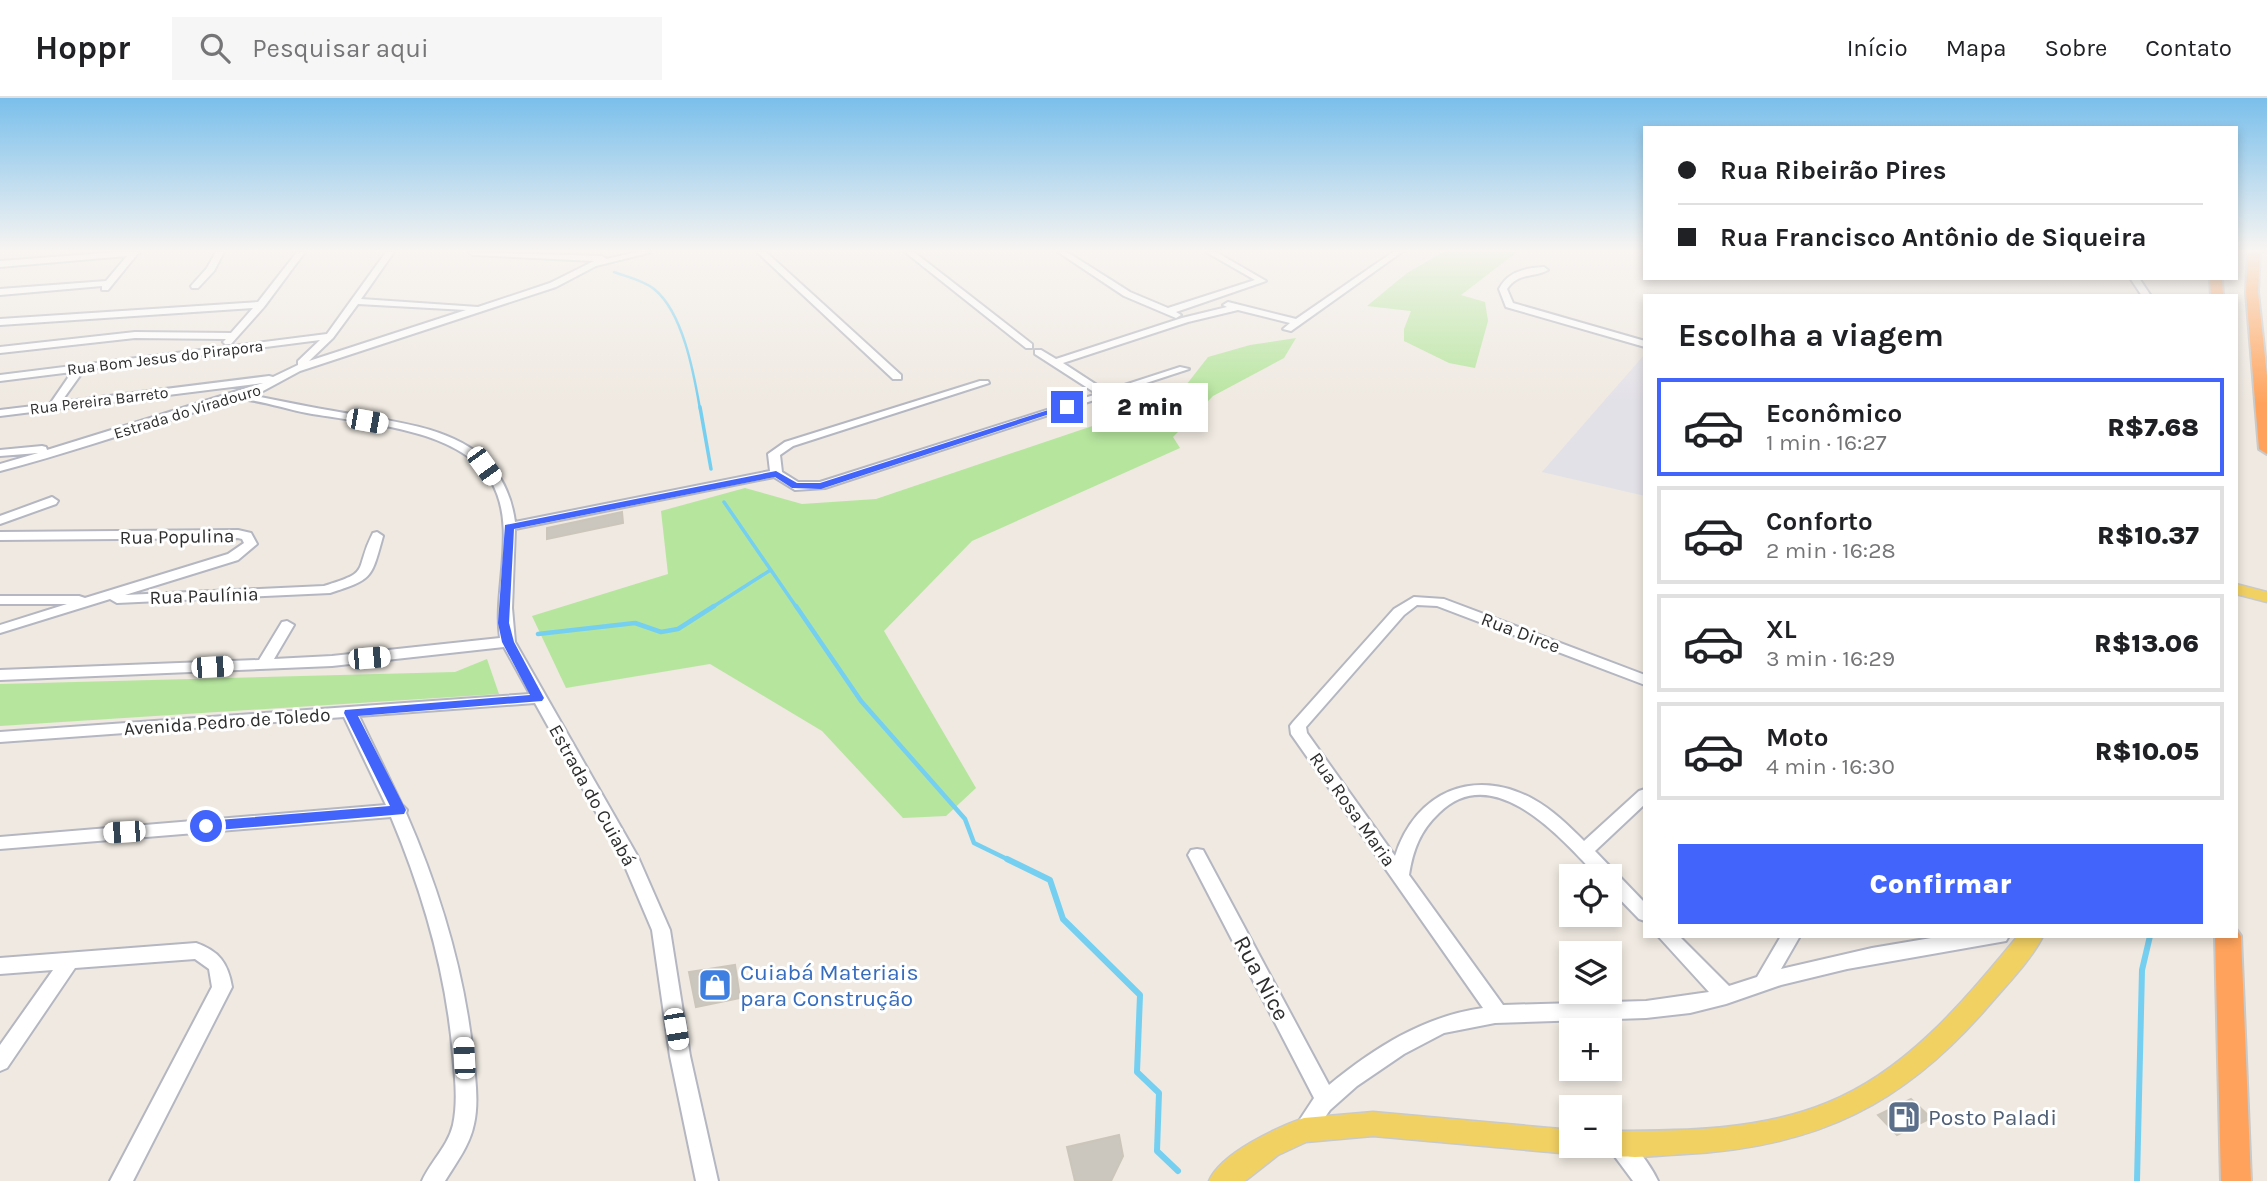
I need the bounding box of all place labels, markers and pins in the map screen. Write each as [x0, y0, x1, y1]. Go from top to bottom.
place label: Cuiabá Materiais para Construção [740, 959, 919, 1012]
shop icon: Cuiabá Materiais para Construção [696, 966, 734, 1004]
fuel station icon: Posto Paladi [1885, 1098, 1923, 1136]
place label: Posto Paladi [1928, 1104, 2057, 1131]

